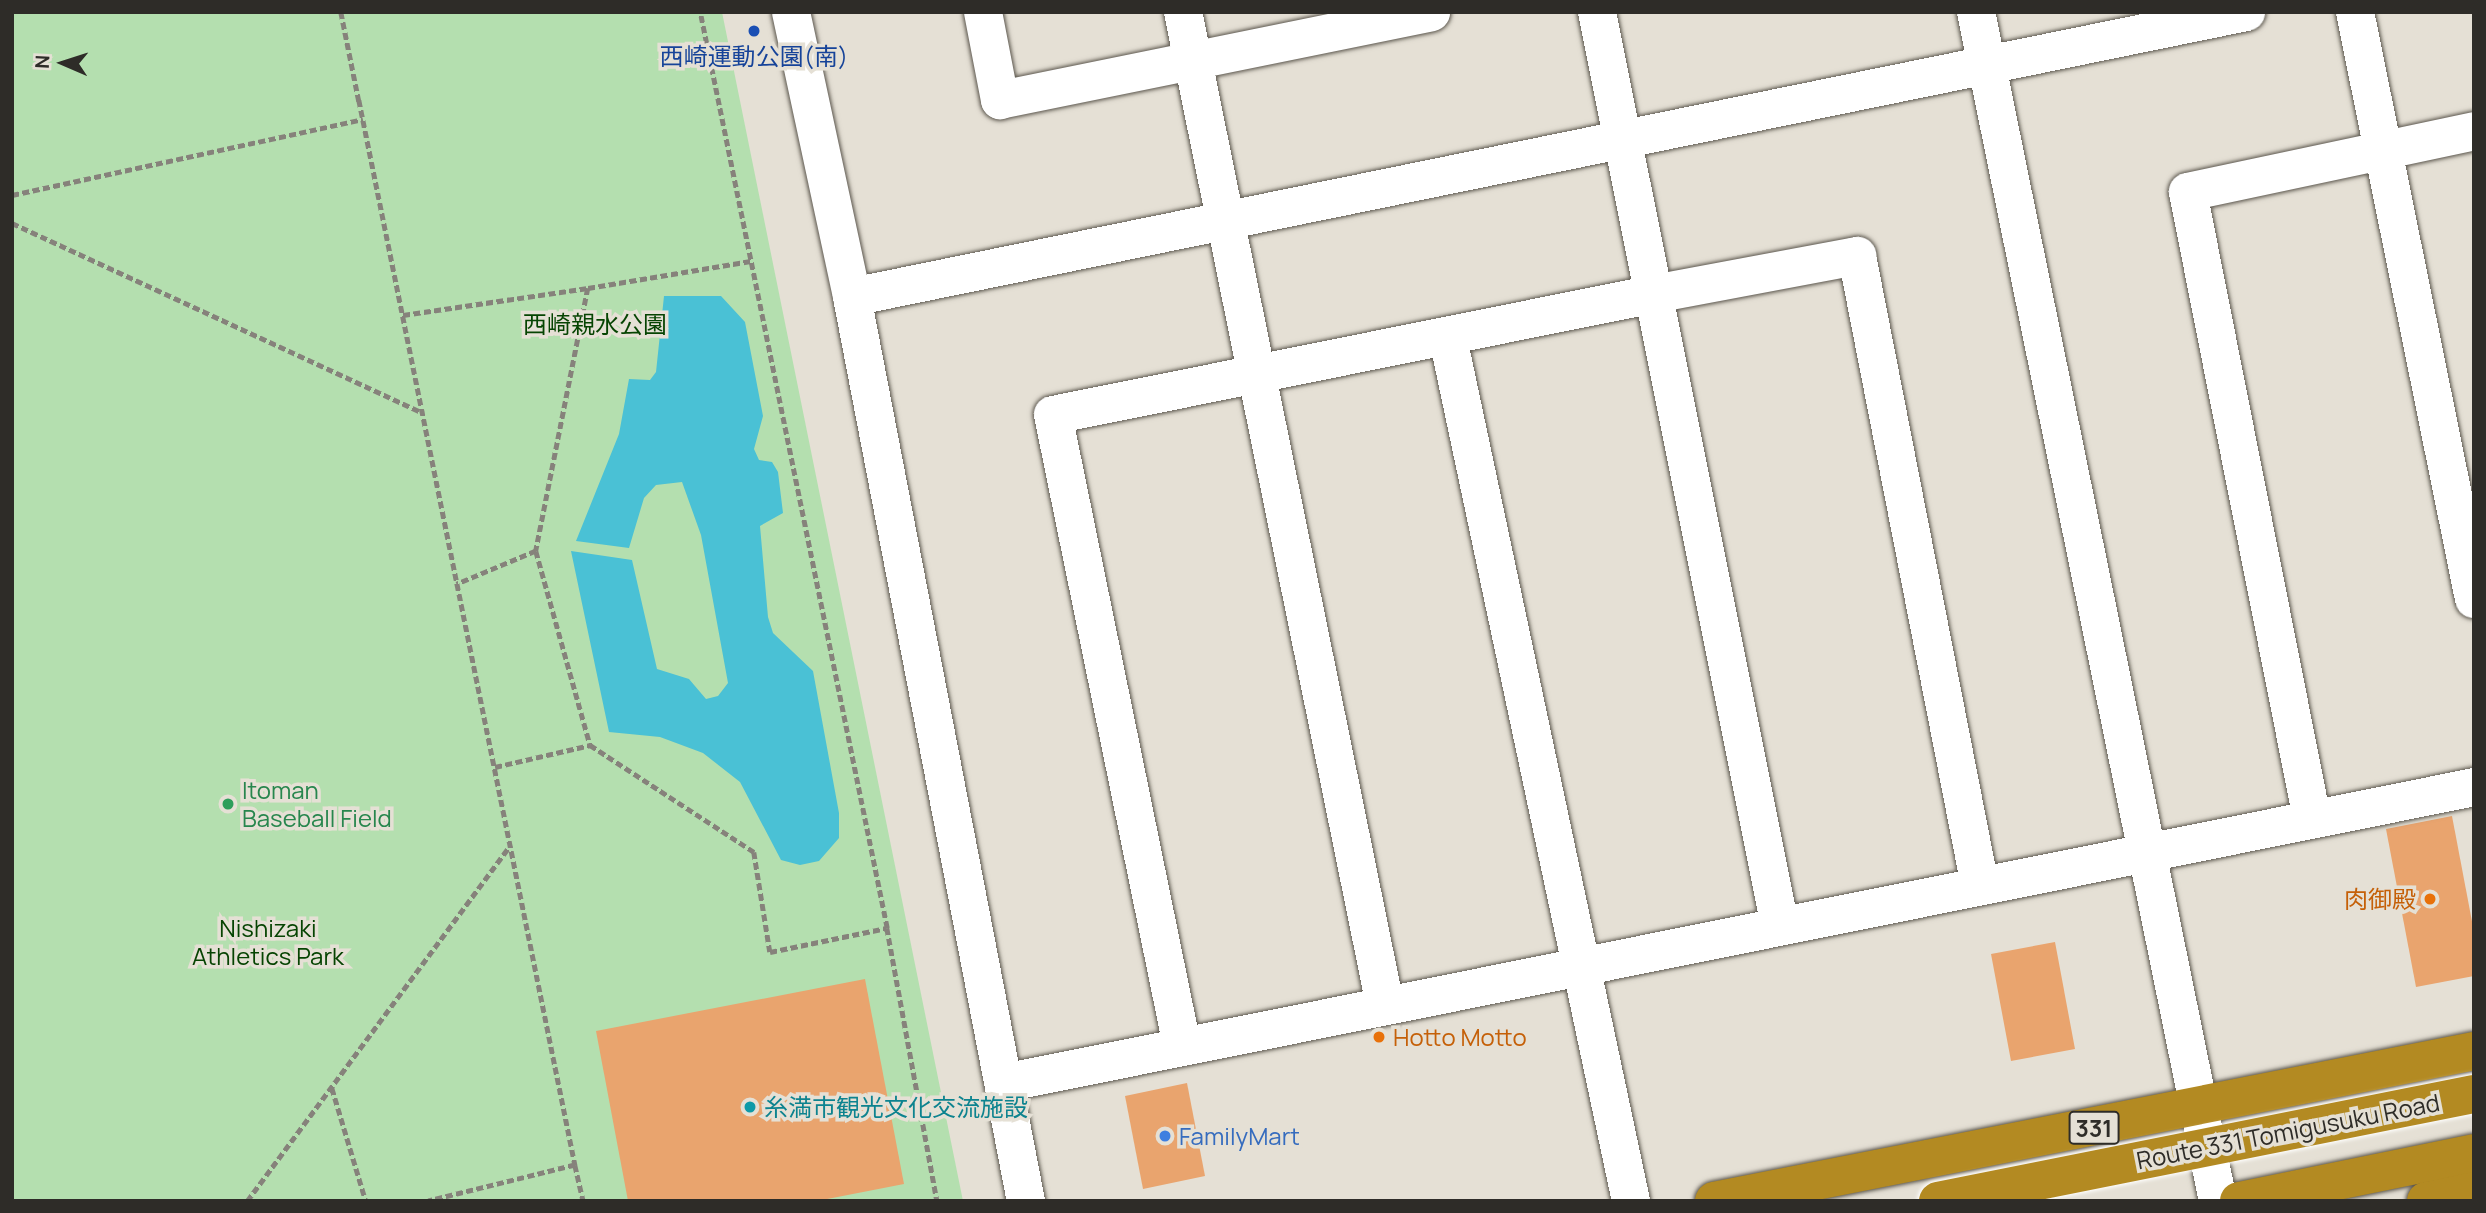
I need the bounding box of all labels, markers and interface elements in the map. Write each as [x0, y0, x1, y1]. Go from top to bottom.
marker: 西崎運動公園(南) [746, 23, 762, 39]
north arrow [28, 28, 98, 98]
place label: 西崎運動公園(南) [660, 42, 848, 70]
text: N [29, 54, 55, 69]
park label: 西崎親水公園 [523, 310, 667, 338]
place label: Itoman Baseball Field [242, 776, 392, 832]
marker: Itoman Baseball Field [220, 796, 236, 812]
place label: 肉御殿 [2344, 885, 2416, 913]
marker: 肉御殿 [2422, 891, 2438, 907]
park label: Nishizaki Athletics Park [192, 914, 344, 970]
place label: Hotto Motto [1393, 1023, 1527, 1051]
marker: Hotto Motto [1371, 1029, 1387, 1045]
street label: Route 331 Tomigusuku Road [2134, 1087, 2442, 1175]
place label: 糸満市観光文化交流施設 [764, 1093, 1028, 1121]
marker: 糸満市観光文化交流施設 [742, 1099, 758, 1115]
road number: 331 [2068, 1108, 2120, 1148]
place label: FamilyMart [1179, 1122, 1300, 1150]
marker: FamilyMart [1157, 1128, 1173, 1144]

